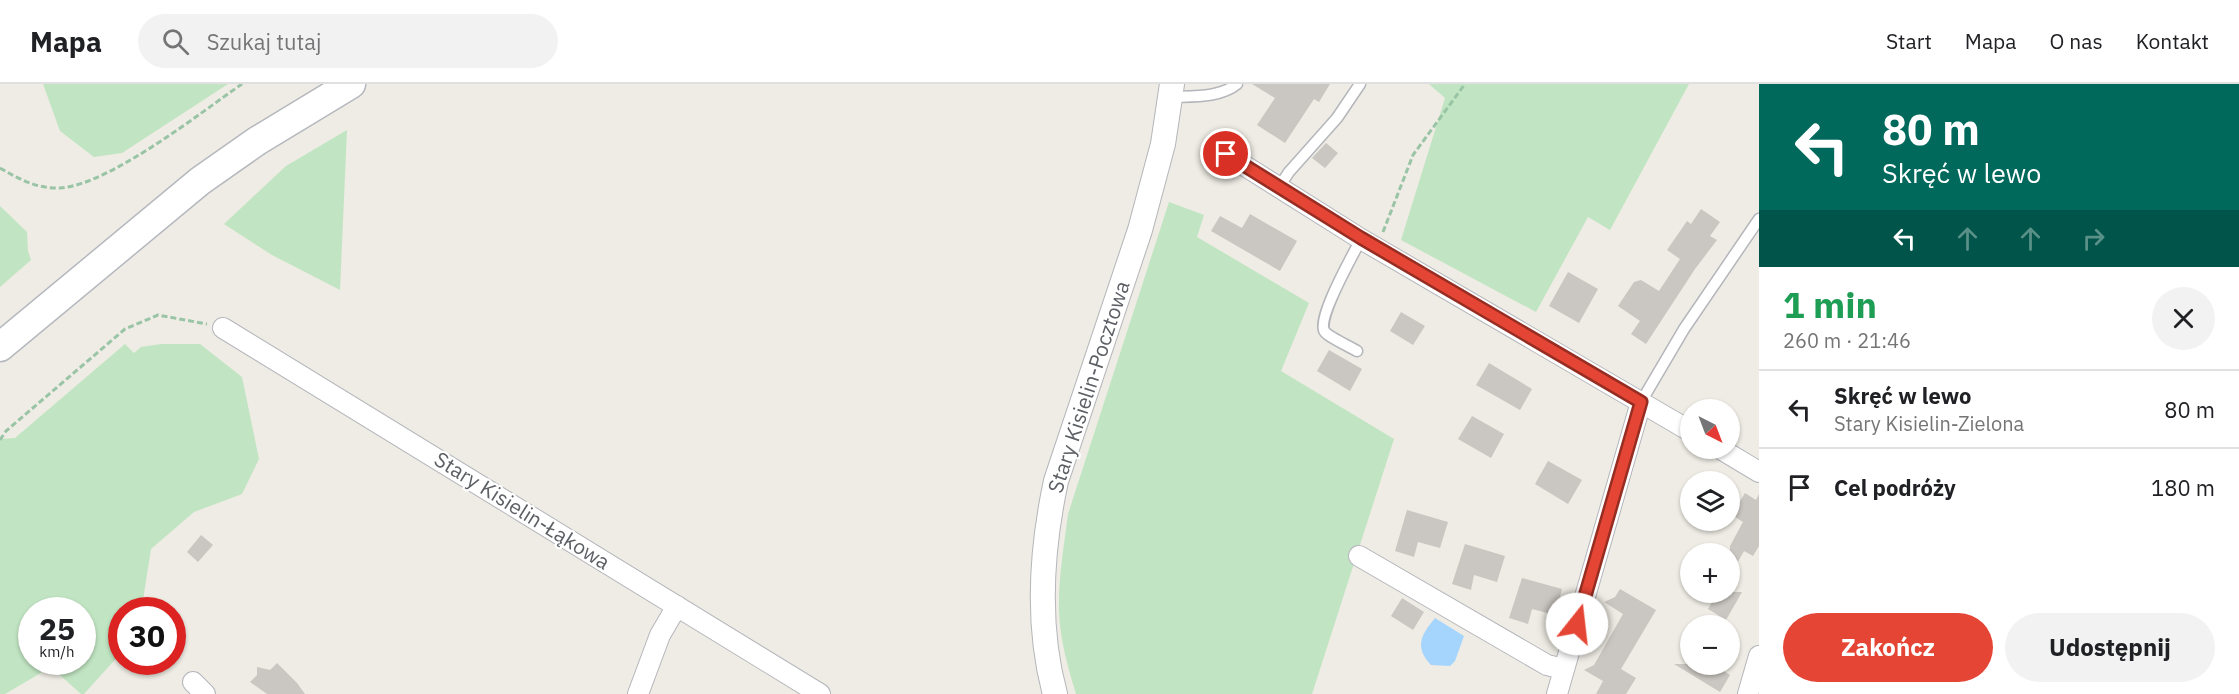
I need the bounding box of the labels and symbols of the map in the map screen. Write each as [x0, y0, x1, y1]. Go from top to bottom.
pin [1200, 128, 1251, 179]
street label: Stary Kisielin-Pocztowa [1041, 277, 1136, 496]
north arrow [1680, 399, 1740, 459]
street label: Stary Kisielin-Łąkowa [429, 445, 616, 576]
position arrow [1545, 592, 1609, 656]
speed limit sign: 30 [108, 597, 186, 675]

